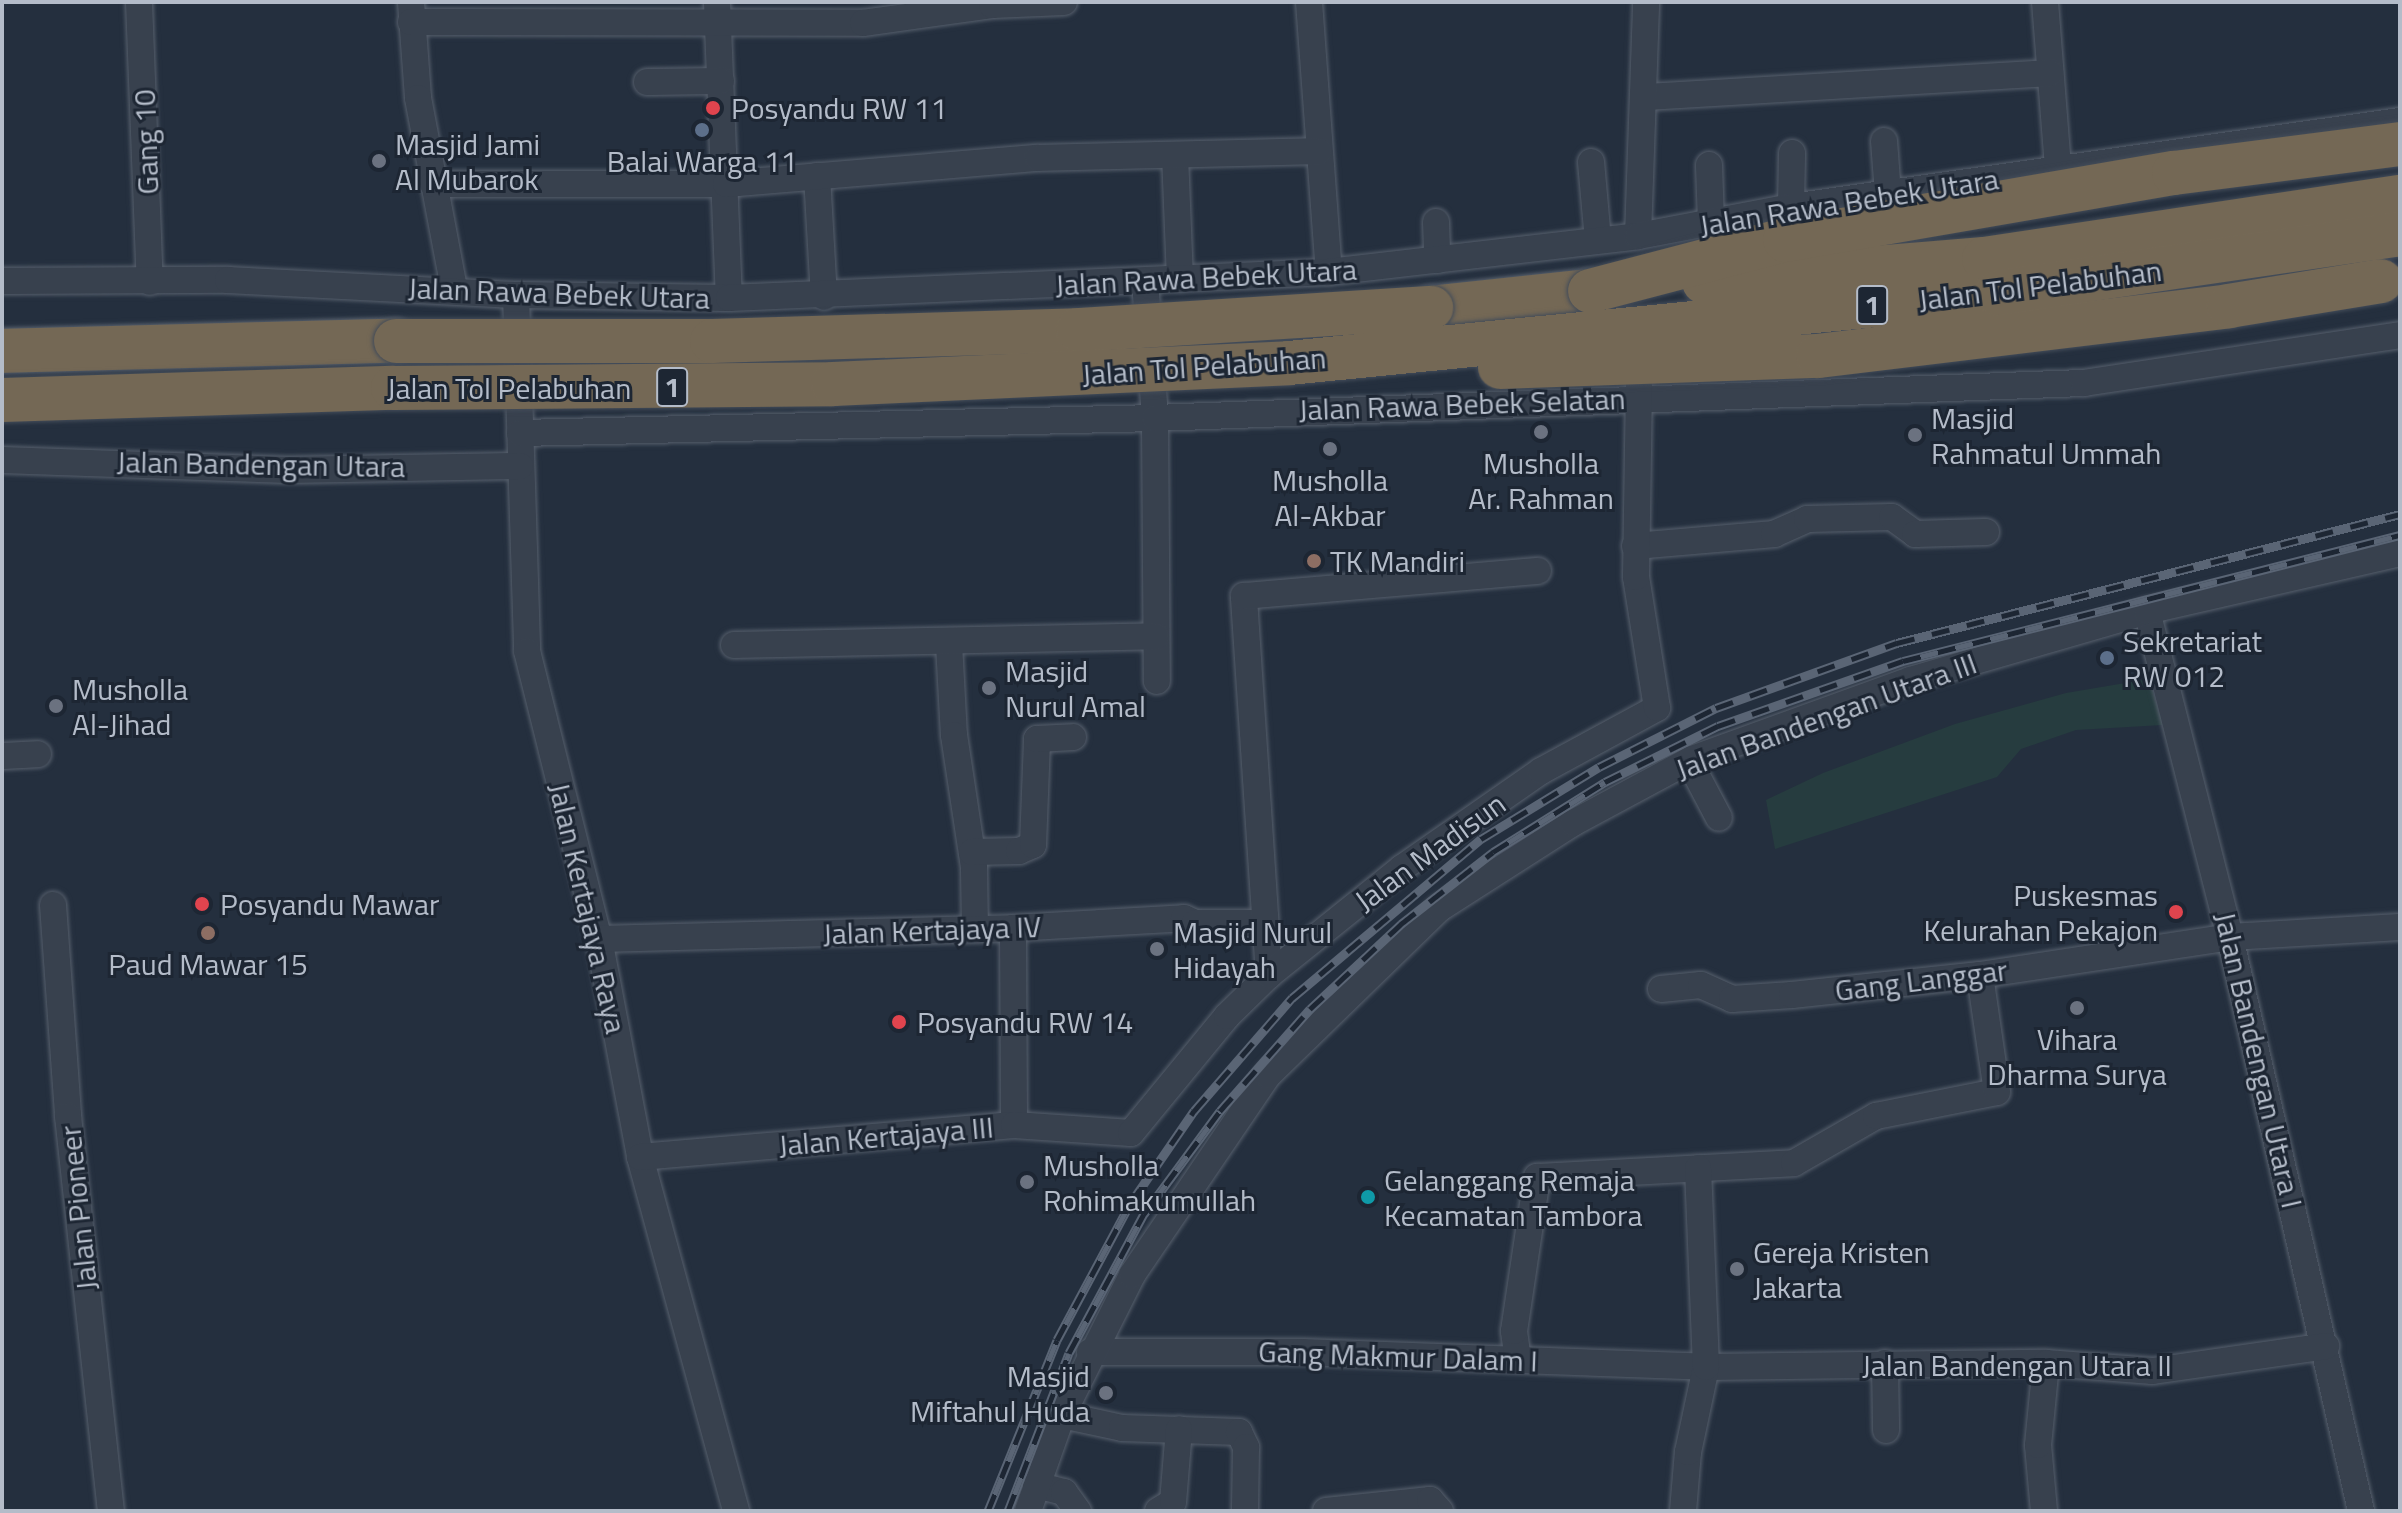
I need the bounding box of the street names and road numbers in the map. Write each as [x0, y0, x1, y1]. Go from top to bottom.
street label: Gang 10 [126, 89, 166, 195]
street label: Jalan Rawa Bebek Utara [1697, 161, 2001, 243]
street label: Jalan Rawa Bebek Utara [1054, 251, 1358, 303]
street label: Jalan Tol Pelabuhan [1916, 252, 2164, 318]
street label: Jalan Rawa Bebek Utara [407, 270, 711, 316]
road number: 1 [1856, 281, 1888, 329]
street label: Jalan Tol Pelabuhan [1081, 340, 1327, 392]
road number: 1 [656, 363, 688, 411]
street label: Jalan Tol Pelabuhan [387, 370, 631, 406]
street label: Jalan Rawa Bebek Selatan [1298, 380, 1626, 428]
street label: Jalan Bandengan Utara [116, 443, 406, 485]
street label: Jalan Bandengan Utara III [1671, 645, 1981, 787]
street label: Jalan Kertajaya Raya [542, 779, 634, 1037]
street label: Jalan Madisun [1348, 785, 1512, 919]
street label: Jalan Kertajaya IV [822, 908, 1042, 952]
street label: Jalan Bandengan Utara I [2207, 909, 2311, 1211]
street label: Gang Langgar [1833, 952, 2009, 1008]
street label: Jalan Kertajaya III [777, 1109, 995, 1163]
street label: Jalan Pioneer [51, 1124, 105, 1292]
street label: Gang Makmur Dalam I [1258, 1333, 1538, 1379]
street label: Jalan Bandengan Utara II [1862, 1347, 2172, 1383]

